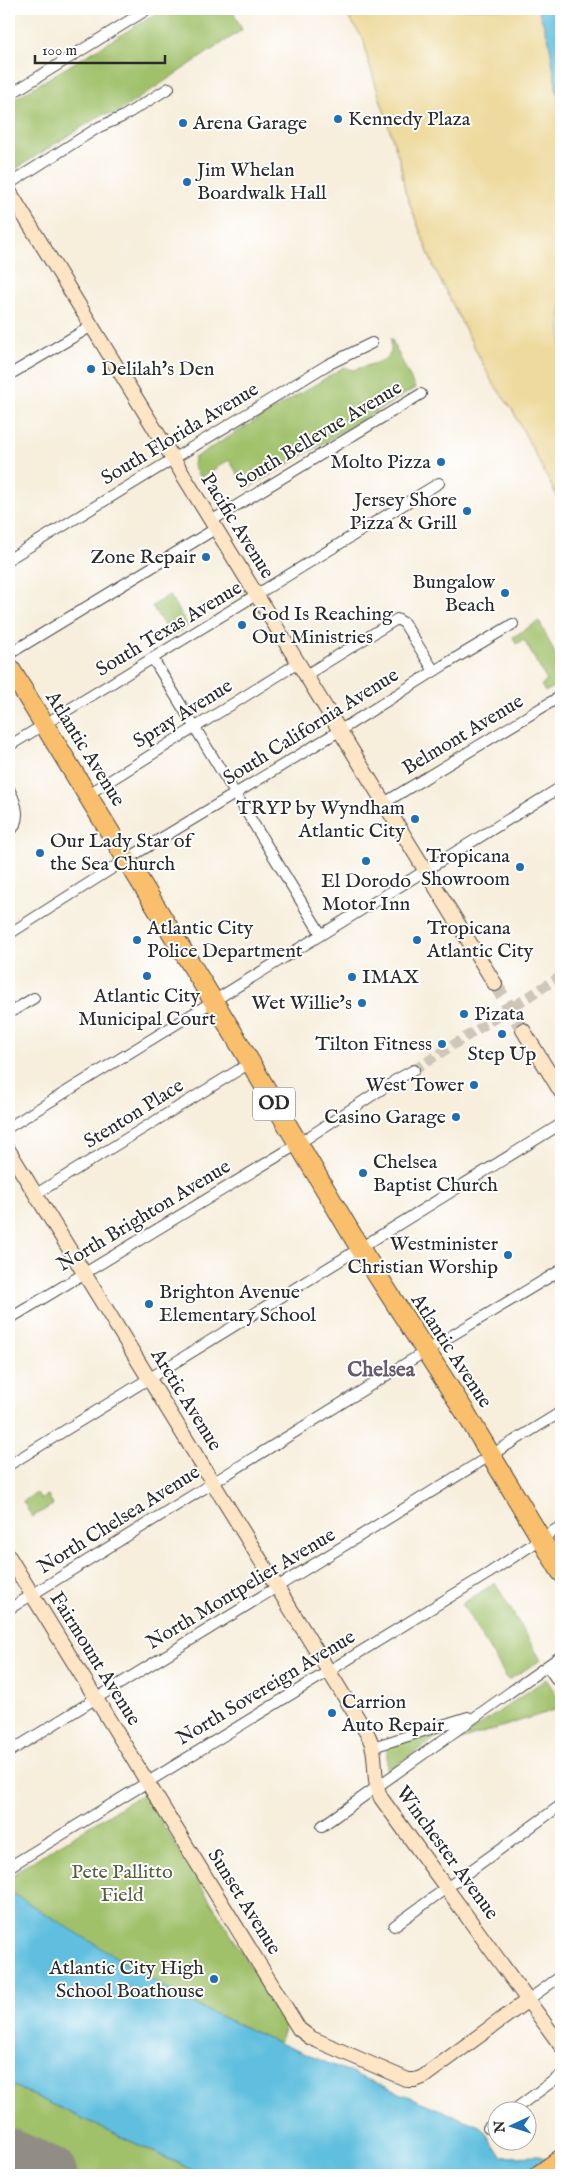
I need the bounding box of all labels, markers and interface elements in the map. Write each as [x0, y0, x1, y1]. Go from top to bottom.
scale bar [35, 32, 165, 64]
text: 100 m [42, 41, 78, 60]
place label: Kennedy Plaza [348, 107, 471, 132]
place label: Arena Garage [192, 111, 307, 136]
marker: Kennedy Plaza [332, 113, 344, 125]
marker: Arena Garage [177, 117, 189, 129]
place label: Jim Whelan Boardwalk Hall [195, 158, 327, 206]
marker: Jim Whelan Boardwalk Hall [181, 176, 193, 188]
place label: Delilah's Den [101, 357, 215, 382]
marker: Delilah's Den [85, 363, 97, 375]
street label: South Bellevue Avenue [231, 375, 407, 495]
street label: South Florida Avenue [97, 377, 263, 491]
place label: Molto Pizza [330, 450, 431, 475]
marker: Molto Pizza [435, 456, 447, 468]
street label: Pacific Avenue [195, 469, 279, 583]
place label: Jersey Shore Pizza & Grill [350, 488, 458, 536]
marker: Jersey Shore Pizza & Grill [461, 505, 473, 517]
place label: Zone Repair [91, 545, 197, 570]
marker: Zone Repair [200, 551, 212, 563]
place label: Bungalow Beach [412, 570, 496, 618]
street label: South Texas Avenue [91, 576, 247, 682]
marker: Bungalow Beach [499, 587, 511, 599]
place label: God Is Reaching Out Ministries [252, 602, 394, 650]
marker: God Is Reaching Out Ministries [236, 619, 248, 631]
street label: South California Avenue [219, 663, 403, 791]
street label: Spray Avenue [129, 674, 237, 754]
street label: Atlantic Avenue [39, 686, 130, 811]
street label: Belmont Avenue [398, 689, 528, 781]
place label: TRYP by Wyndham Atlantic City [236, 796, 405, 844]
marker: TRYP by Wyndham Atlantic City [409, 813, 421, 825]
place label: Our Lady Star of the Sea Church [50, 829, 195, 877]
place label: Tropicana Showroom [421, 844, 510, 892]
marker: Our Lady Star of the Sea Church [34, 847, 46, 859]
marker: El Dorodo Motor Inn [360, 855, 372, 867]
marker: Tropicana Showroom [514, 861, 526, 873]
place label: El Dorodo Motor Inn [321, 869, 411, 917]
place label: Atlantic City Police Department [146, 916, 303, 964]
place label: Tropicana Atlantic City [426, 916, 534, 964]
marker: Atlantic City Police Department [131, 934, 143, 946]
marker: Tropicana Atlantic City [411, 934, 423, 946]
place label: IMAX [362, 965, 419, 990]
marker: Atlantic City Municipal Court [141, 970, 153, 982]
marker: IMAX [346, 971, 358, 983]
place label: Atlantic City Municipal Court [78, 984, 216, 1032]
place label: Wet Willie's [251, 991, 352, 1016]
marker: Wet Willie's [356, 997, 368, 1009]
place label: Pizata [474, 1002, 525, 1027]
marker: Pizata [458, 1008, 470, 1020]
marker: Step Up [496, 1028, 508, 1040]
place label: Tilton Fitness [315, 1032, 432, 1057]
marker: Tilton Fitness [436, 1038, 448, 1050]
place label: Step Up [468, 1042, 537, 1067]
street label: Stenton Place [80, 1073, 188, 1155]
place label: West Tower [366, 1073, 465, 1098]
marker: West Tower [468, 1079, 480, 1091]
road number: OD [253, 1088, 295, 1120]
place label: Casino Garage [324, 1105, 446, 1130]
marker: Casino Garage [450, 1111, 462, 1123]
place label: Chelsea Baptist Church [373, 1150, 498, 1198]
street label: North Brighton Avenue [53, 1154, 235, 1278]
marker: Chelsea Baptist Church [357, 1167, 369, 1179]
place label: Westminister Christian Worship [348, 1232, 499, 1280]
marker: Westminister Christian Worship [502, 1249, 514, 1261]
place label: Brighton Avenue Elementary School [159, 1280, 317, 1328]
street label: Atlantic Avenue [404, 1288, 497, 1413]
marker: Brighton Avenue Elementary School [143, 1298, 155, 1310]
street label: Arctic Avenue [144, 1343, 227, 1456]
district label: Chelsea [347, 1357, 416, 1384]
street label: North Chelsea Avenue [33, 1460, 205, 1580]
street label: North Montpelier Avenue [142, 1523, 340, 1655]
street label: Fairmount Avenue [44, 1587, 146, 1731]
street label: North Sovereign Avenue [172, 1625, 360, 1751]
place label: Carrion Auto Repair [341, 1690, 445, 1738]
marker: Carrion Auto Repair [326, 1707, 338, 1719]
street label: Winchester Avenue [390, 1781, 504, 1925]
street label: Sunset Avenue [202, 1845, 286, 1959]
park label: Pete Pallitto Field [71, 1860, 173, 1908]
place label: Atlantic City High School Boathouse [48, 1956, 204, 2004]
marker: Atlantic City High School Boathouse [208, 1973, 220, 1985]
north arrow [488, 2102, 538, 2152]
text: N [491, 2120, 509, 2135]

